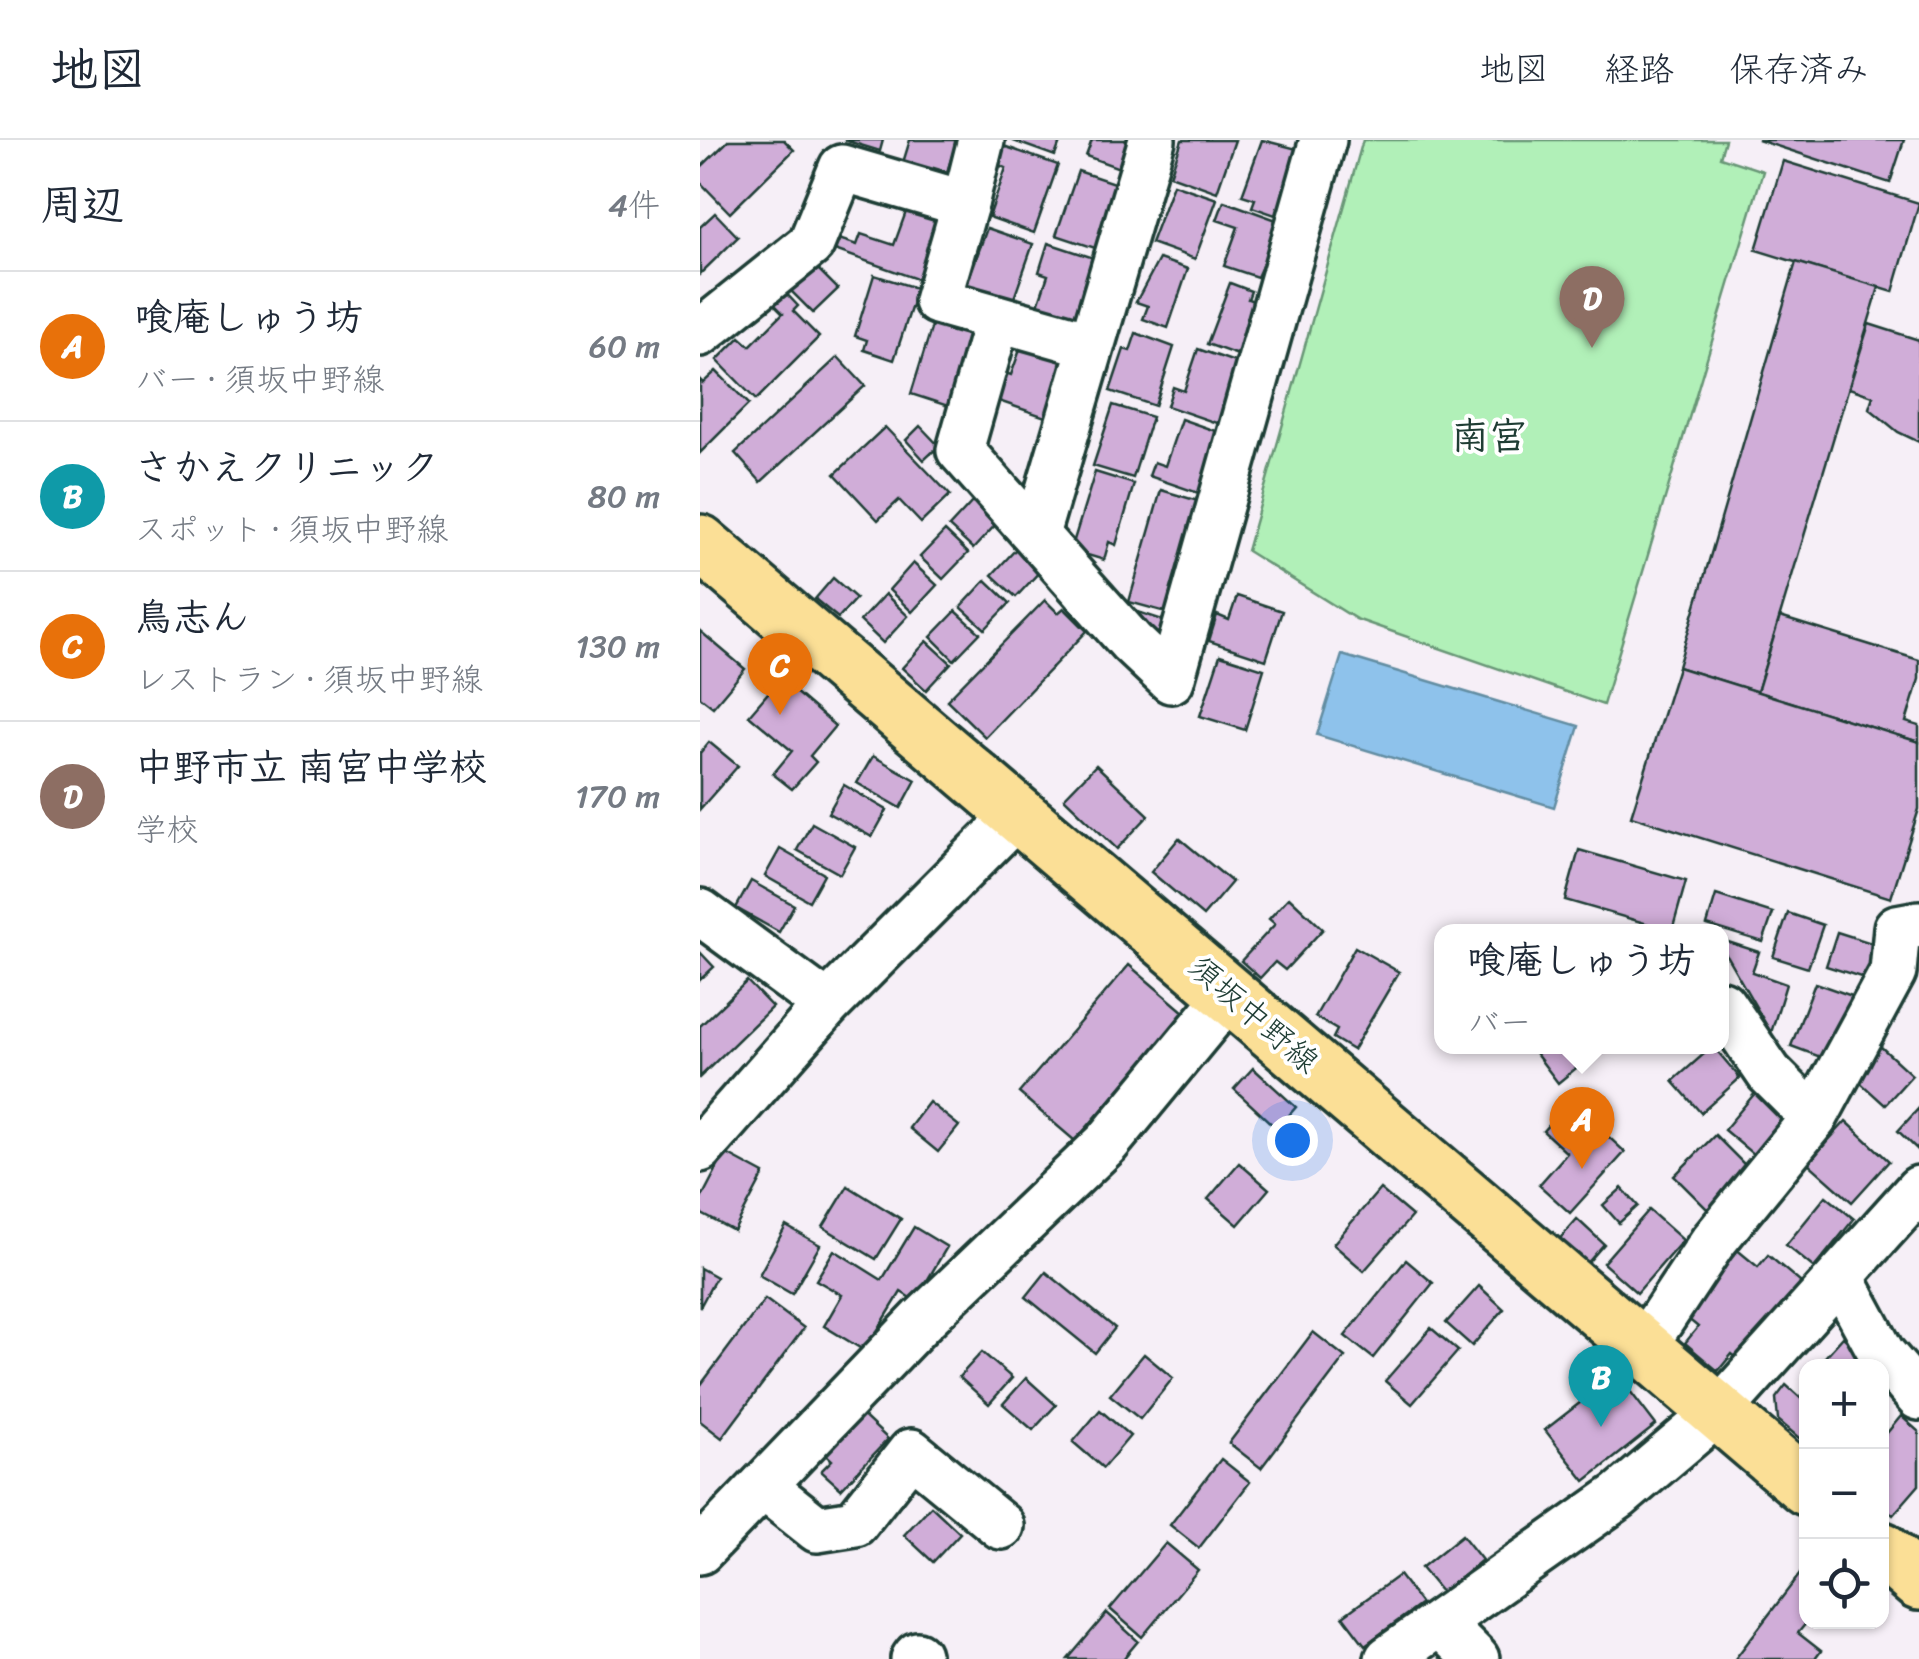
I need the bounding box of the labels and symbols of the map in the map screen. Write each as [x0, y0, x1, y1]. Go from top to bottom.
pin: D [1560, 266, 1624, 348]
district label: 南宮 [1451, 403, 1527, 470]
pin: C [748, 632, 812, 715]
street label: 須坂中野線 [1175, 940, 1333, 1088]
pin: A [1550, 1086, 1614, 1169]
your location [1267, 1115, 1318, 1166]
pin: B [1568, 1344, 1634, 1427]

